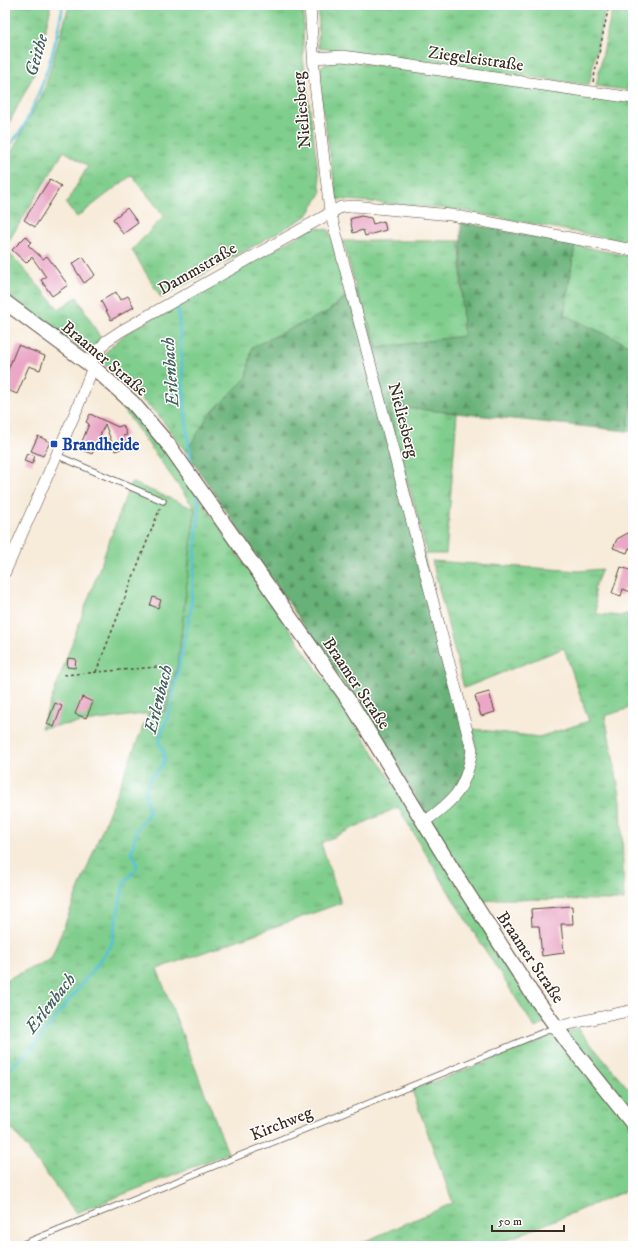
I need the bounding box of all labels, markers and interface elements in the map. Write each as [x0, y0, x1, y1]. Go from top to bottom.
water label: Geithe [20, 31, 54, 79]
street label: Ziegeleistraße [427, 41, 525, 77]
street label: Nieliesberg [288, 70, 316, 149]
street label: Dammstraße [154, 237, 241, 300]
street label: Braamer Straße [57, 316, 152, 401]
water label: Erlenbach [158, 336, 184, 408]
street label: Nieliesberg [382, 380, 424, 461]
place label: Brandheide [62, 434, 139, 456]
marker: Brandheide [49, 439, 59, 449]
street label: Braamer Straße [317, 633, 395, 734]
water label: Erlenbach [140, 663, 178, 737]
street label: Braamer Straße [491, 907, 569, 1008]
water label: Erlenbach [20, 969, 81, 1039]
street label: Kirchweg [247, 1101, 316, 1146]
scale bar [492, 1207, 564, 1233]
text: 50 m [498, 1214, 522, 1229]

